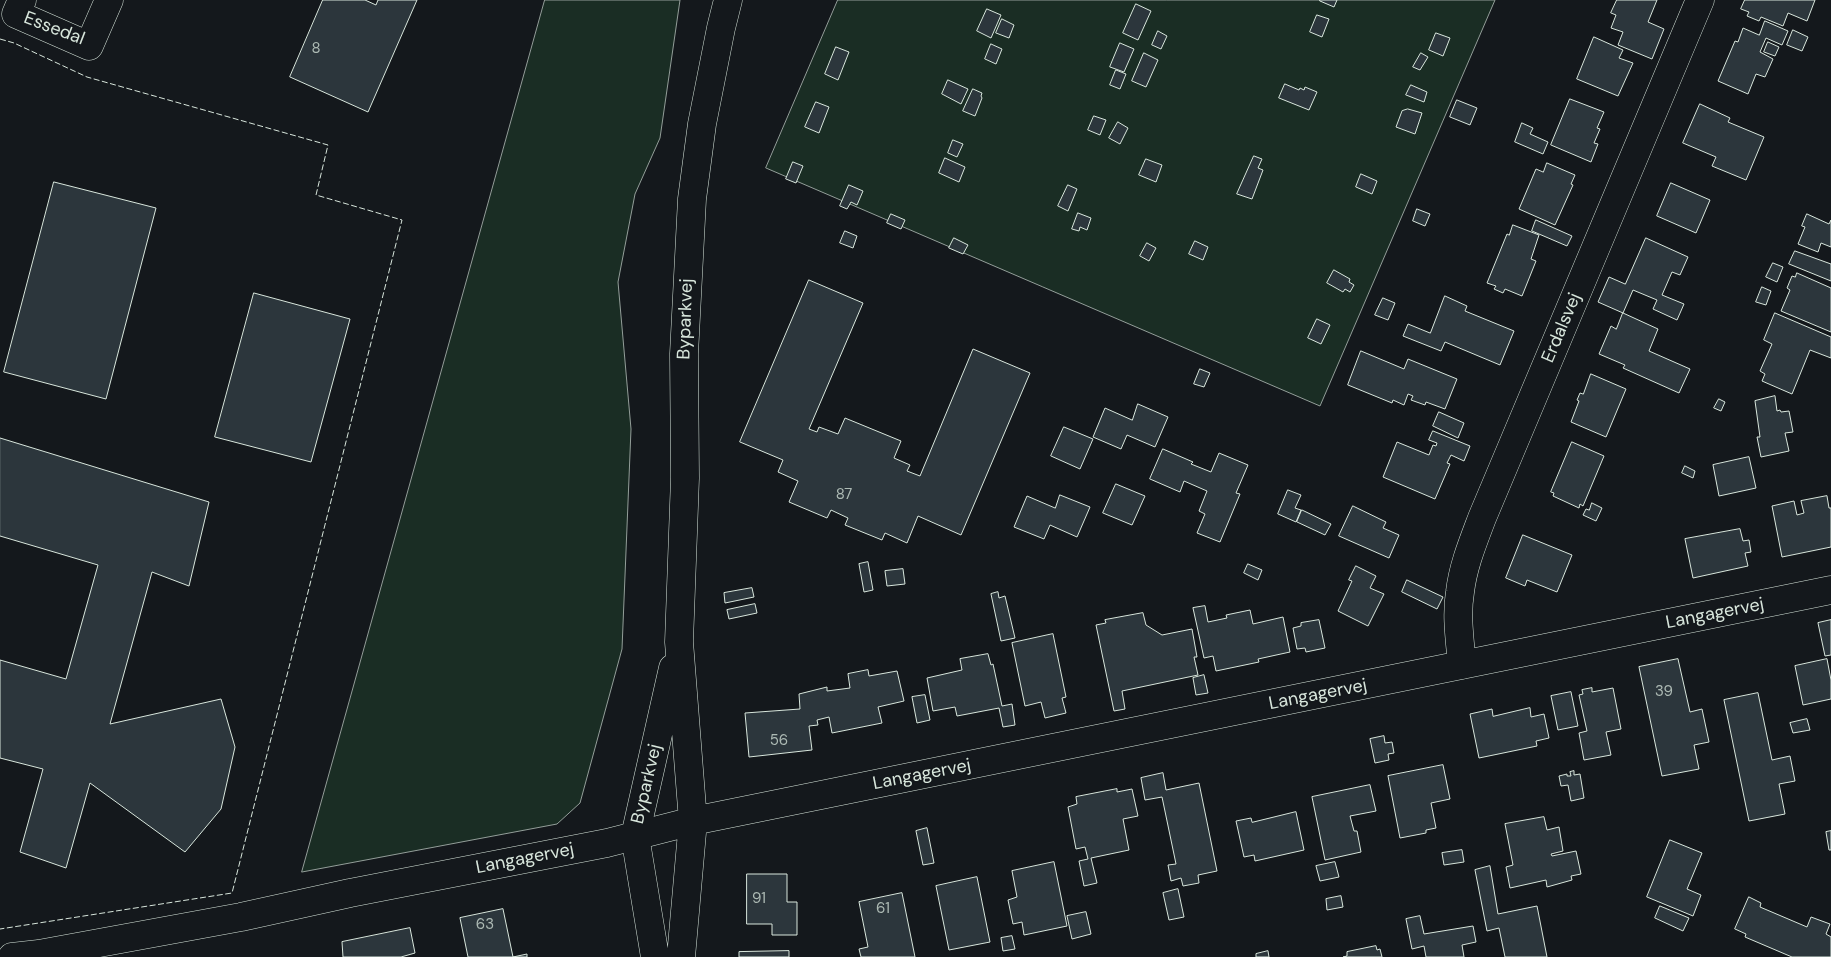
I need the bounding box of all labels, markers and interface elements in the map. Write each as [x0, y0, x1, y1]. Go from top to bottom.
street label: Essedal [20, 8, 88, 50]
house number: 8 [311, 40, 321, 58]
street label: Byparkvej [674, 278, 698, 360]
street label: Erdalsvej [1538, 290, 1586, 366]
house number: 87 [836, 486, 852, 504]
street label: Langagervej [1664, 594, 1766, 634]
street label: Langagervej [1267, 675, 1369, 715]
house number: 39 [1655, 683, 1673, 701]
house number: 56 [770, 732, 788, 750]
street label: Byparkvej [627, 742, 667, 826]
street label: Langagervej [871, 755, 973, 795]
street label: Langagervej [474, 839, 576, 879]
house number: 91 [752, 890, 766, 908]
house number: 61 [876, 900, 890, 918]
house number: 63 [476, 916, 494, 934]

